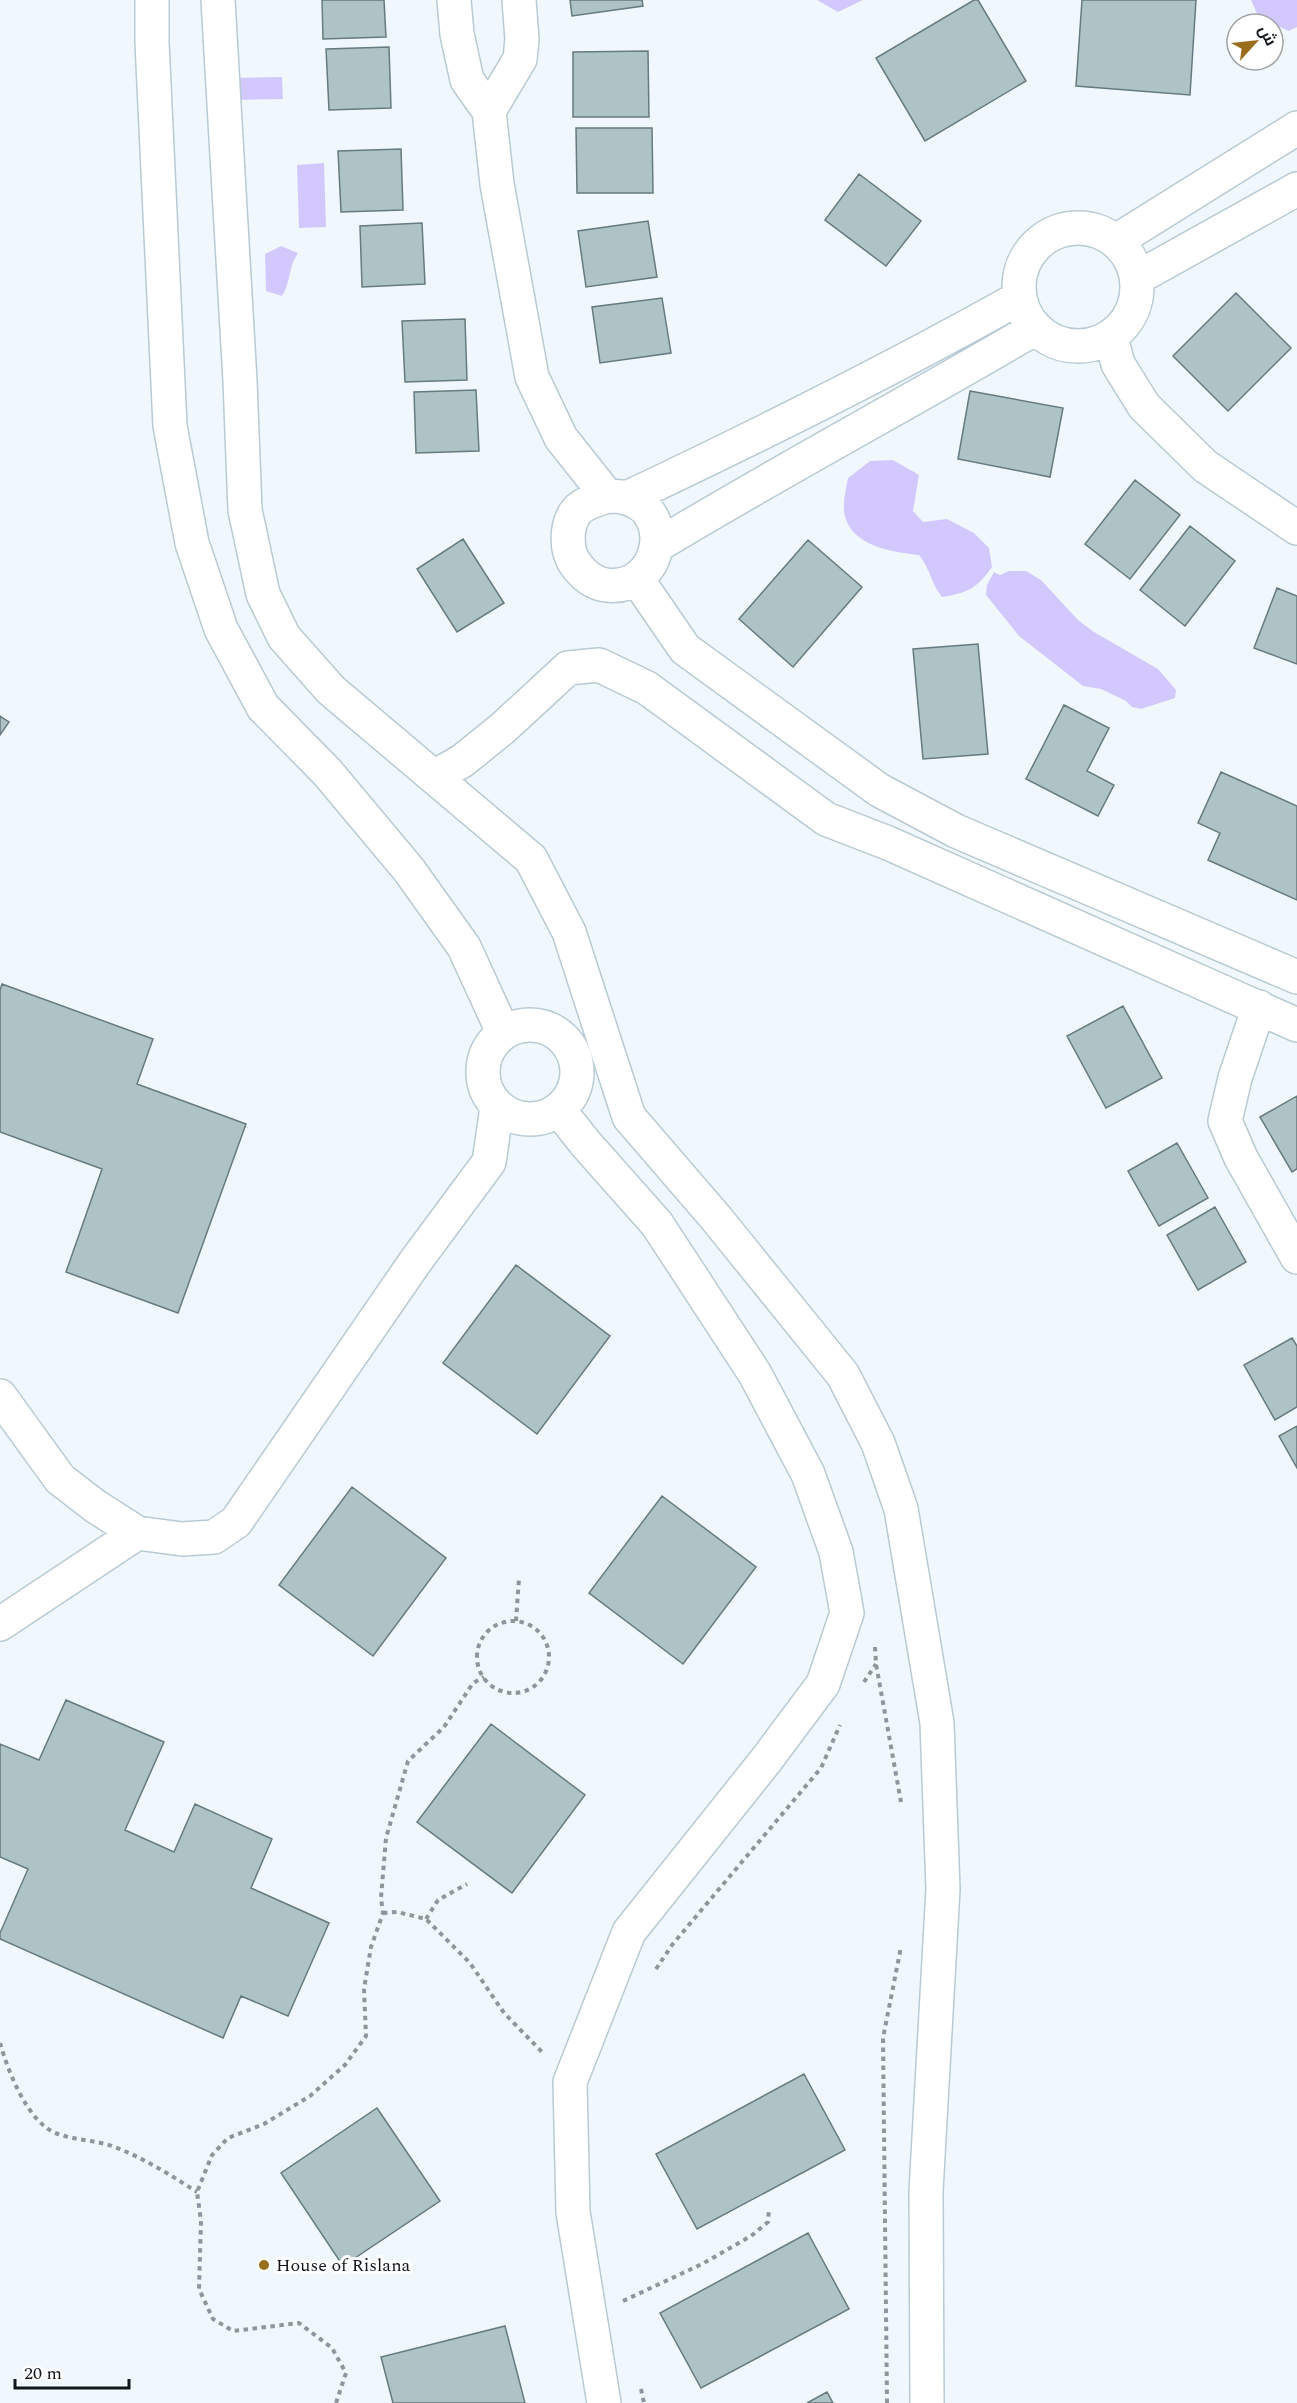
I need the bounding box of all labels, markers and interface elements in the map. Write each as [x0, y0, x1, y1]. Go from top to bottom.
north arrow [1225, 12, 1285, 72]
text: ش [1252, 21, 1283, 50]
place label: House of Rislana [276, 2252, 411, 2279]
marker: House of Rislana [257, 2258, 271, 2272]
scale bar [15, 2352, 129, 2390]
text: 20 m [24, 2360, 62, 2387]

